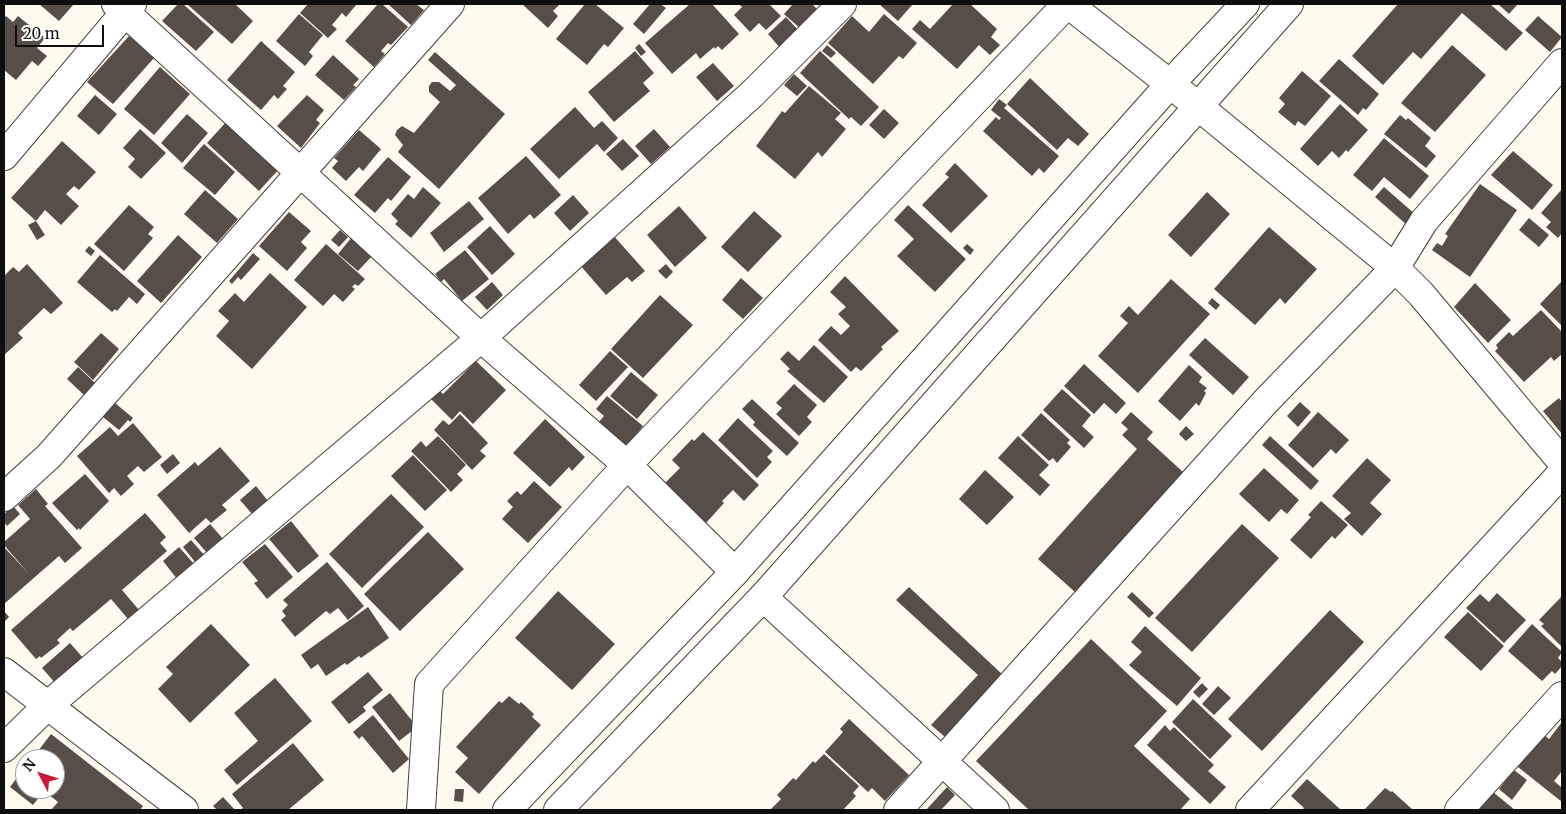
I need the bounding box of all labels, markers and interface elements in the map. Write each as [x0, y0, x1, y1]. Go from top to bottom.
scale bar [18, 15, 106, 47]
text: 20 m [23, 24, 60, 43]
north arrow [15, 749, 65, 799]
text: N [19, 755, 40, 775]

